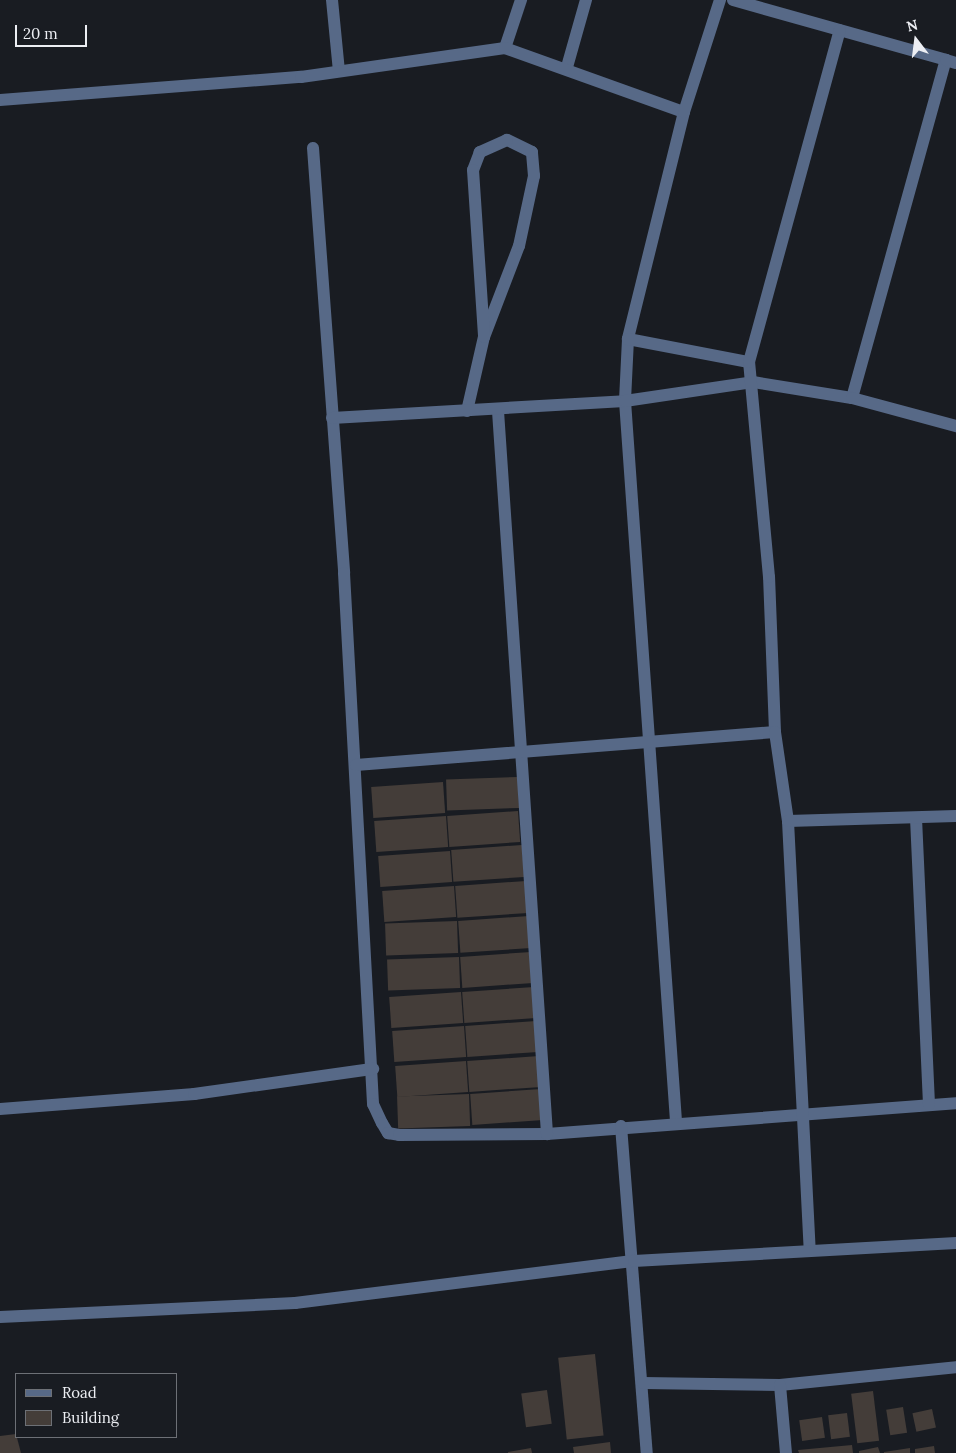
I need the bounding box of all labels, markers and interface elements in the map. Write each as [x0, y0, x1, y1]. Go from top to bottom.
scale bar [18, 15, 90, 47]
north arrow [891, 15, 941, 65]
text: N [905, 15, 920, 36]
text: 20 m [23, 24, 58, 43]
legend [15, 1373, 178, 1438]
text: Road [62, 1383, 97, 1402]
text: Building [62, 1408, 119, 1427]

